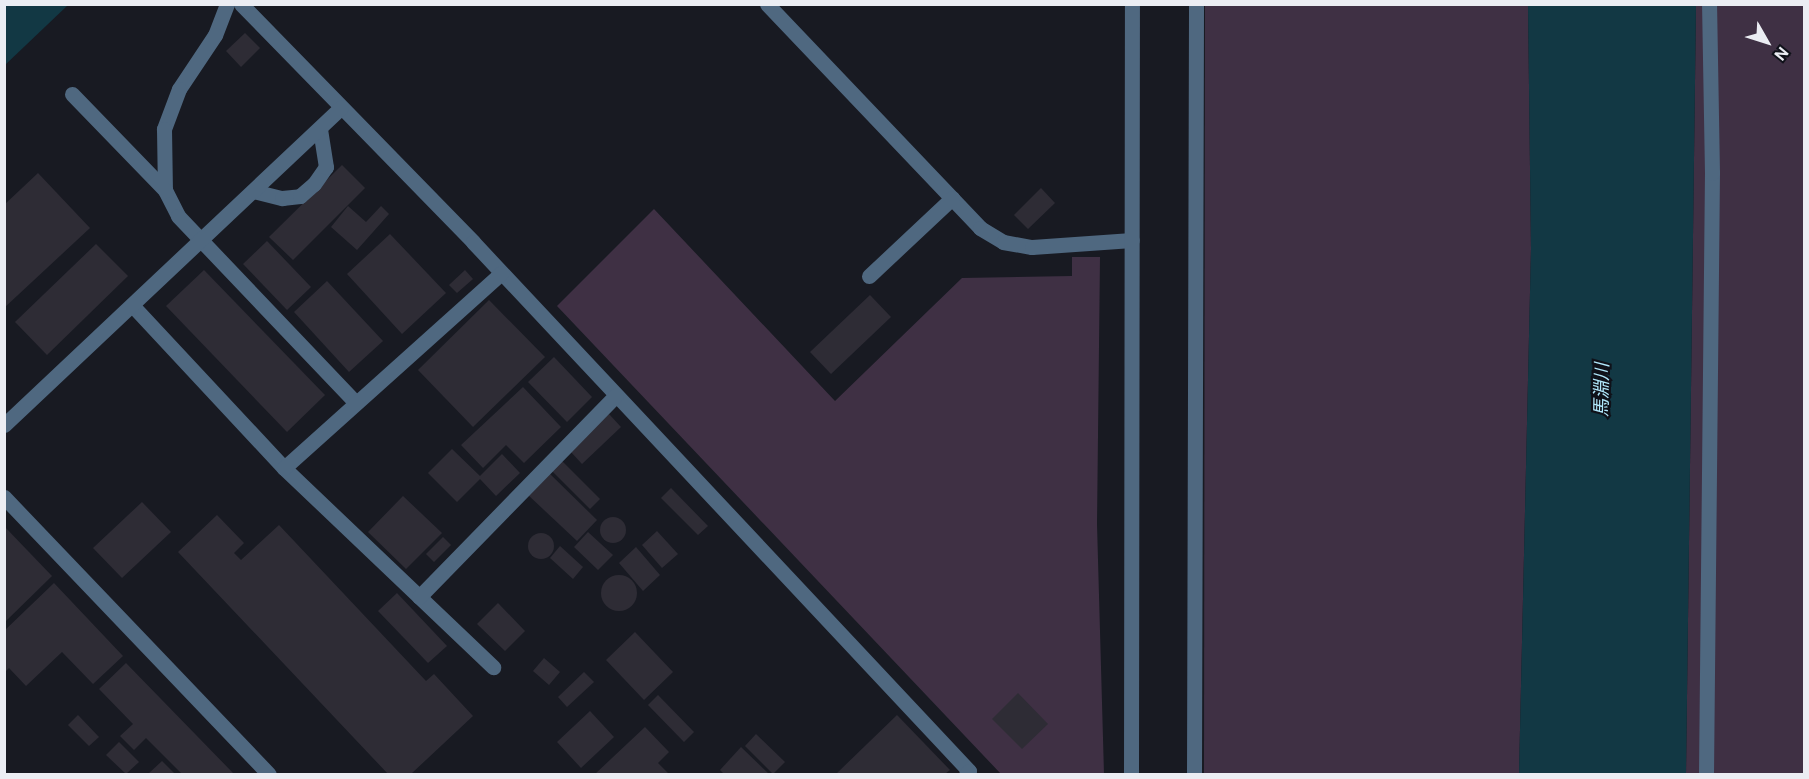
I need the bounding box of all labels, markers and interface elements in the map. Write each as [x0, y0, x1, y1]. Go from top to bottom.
north arrow [1737, 12, 1797, 72]
text: N [1770, 42, 1793, 65]
water label: 馬淵川 [1591, 363, 1613, 417]

